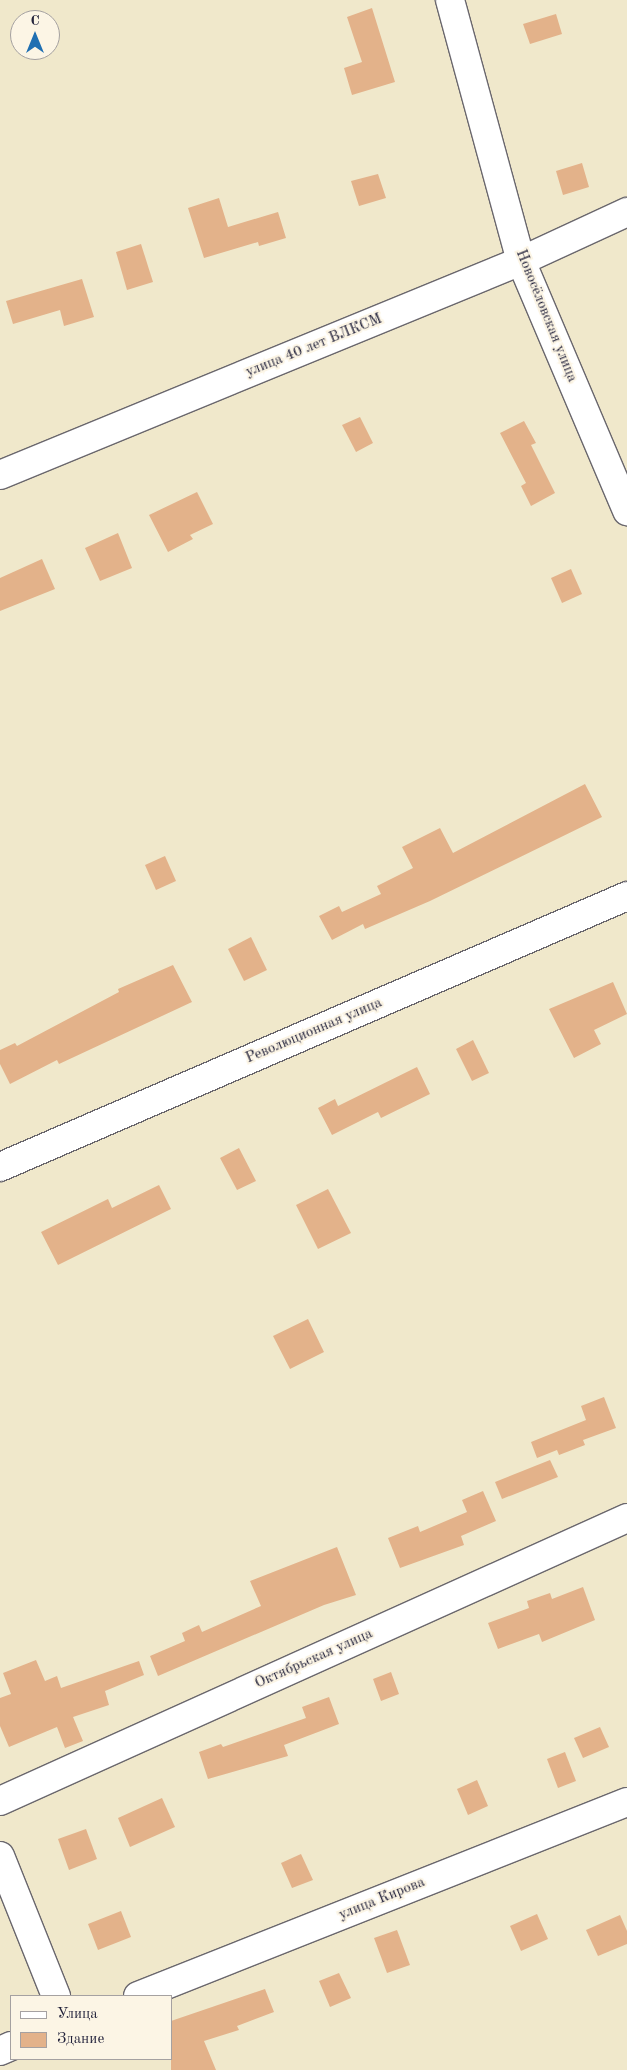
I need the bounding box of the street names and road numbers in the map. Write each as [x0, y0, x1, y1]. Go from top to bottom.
street label: Новосёловская улица [511, 247, 581, 385]
street label: улица 40 лет ВЛКСМ [243, 310, 385, 382]
street label: Революционная улица [243, 994, 385, 1068]
street label: Октябрьская улица [252, 1625, 376, 1693]
street label: улица Кирова [336, 1874, 428, 1924]

